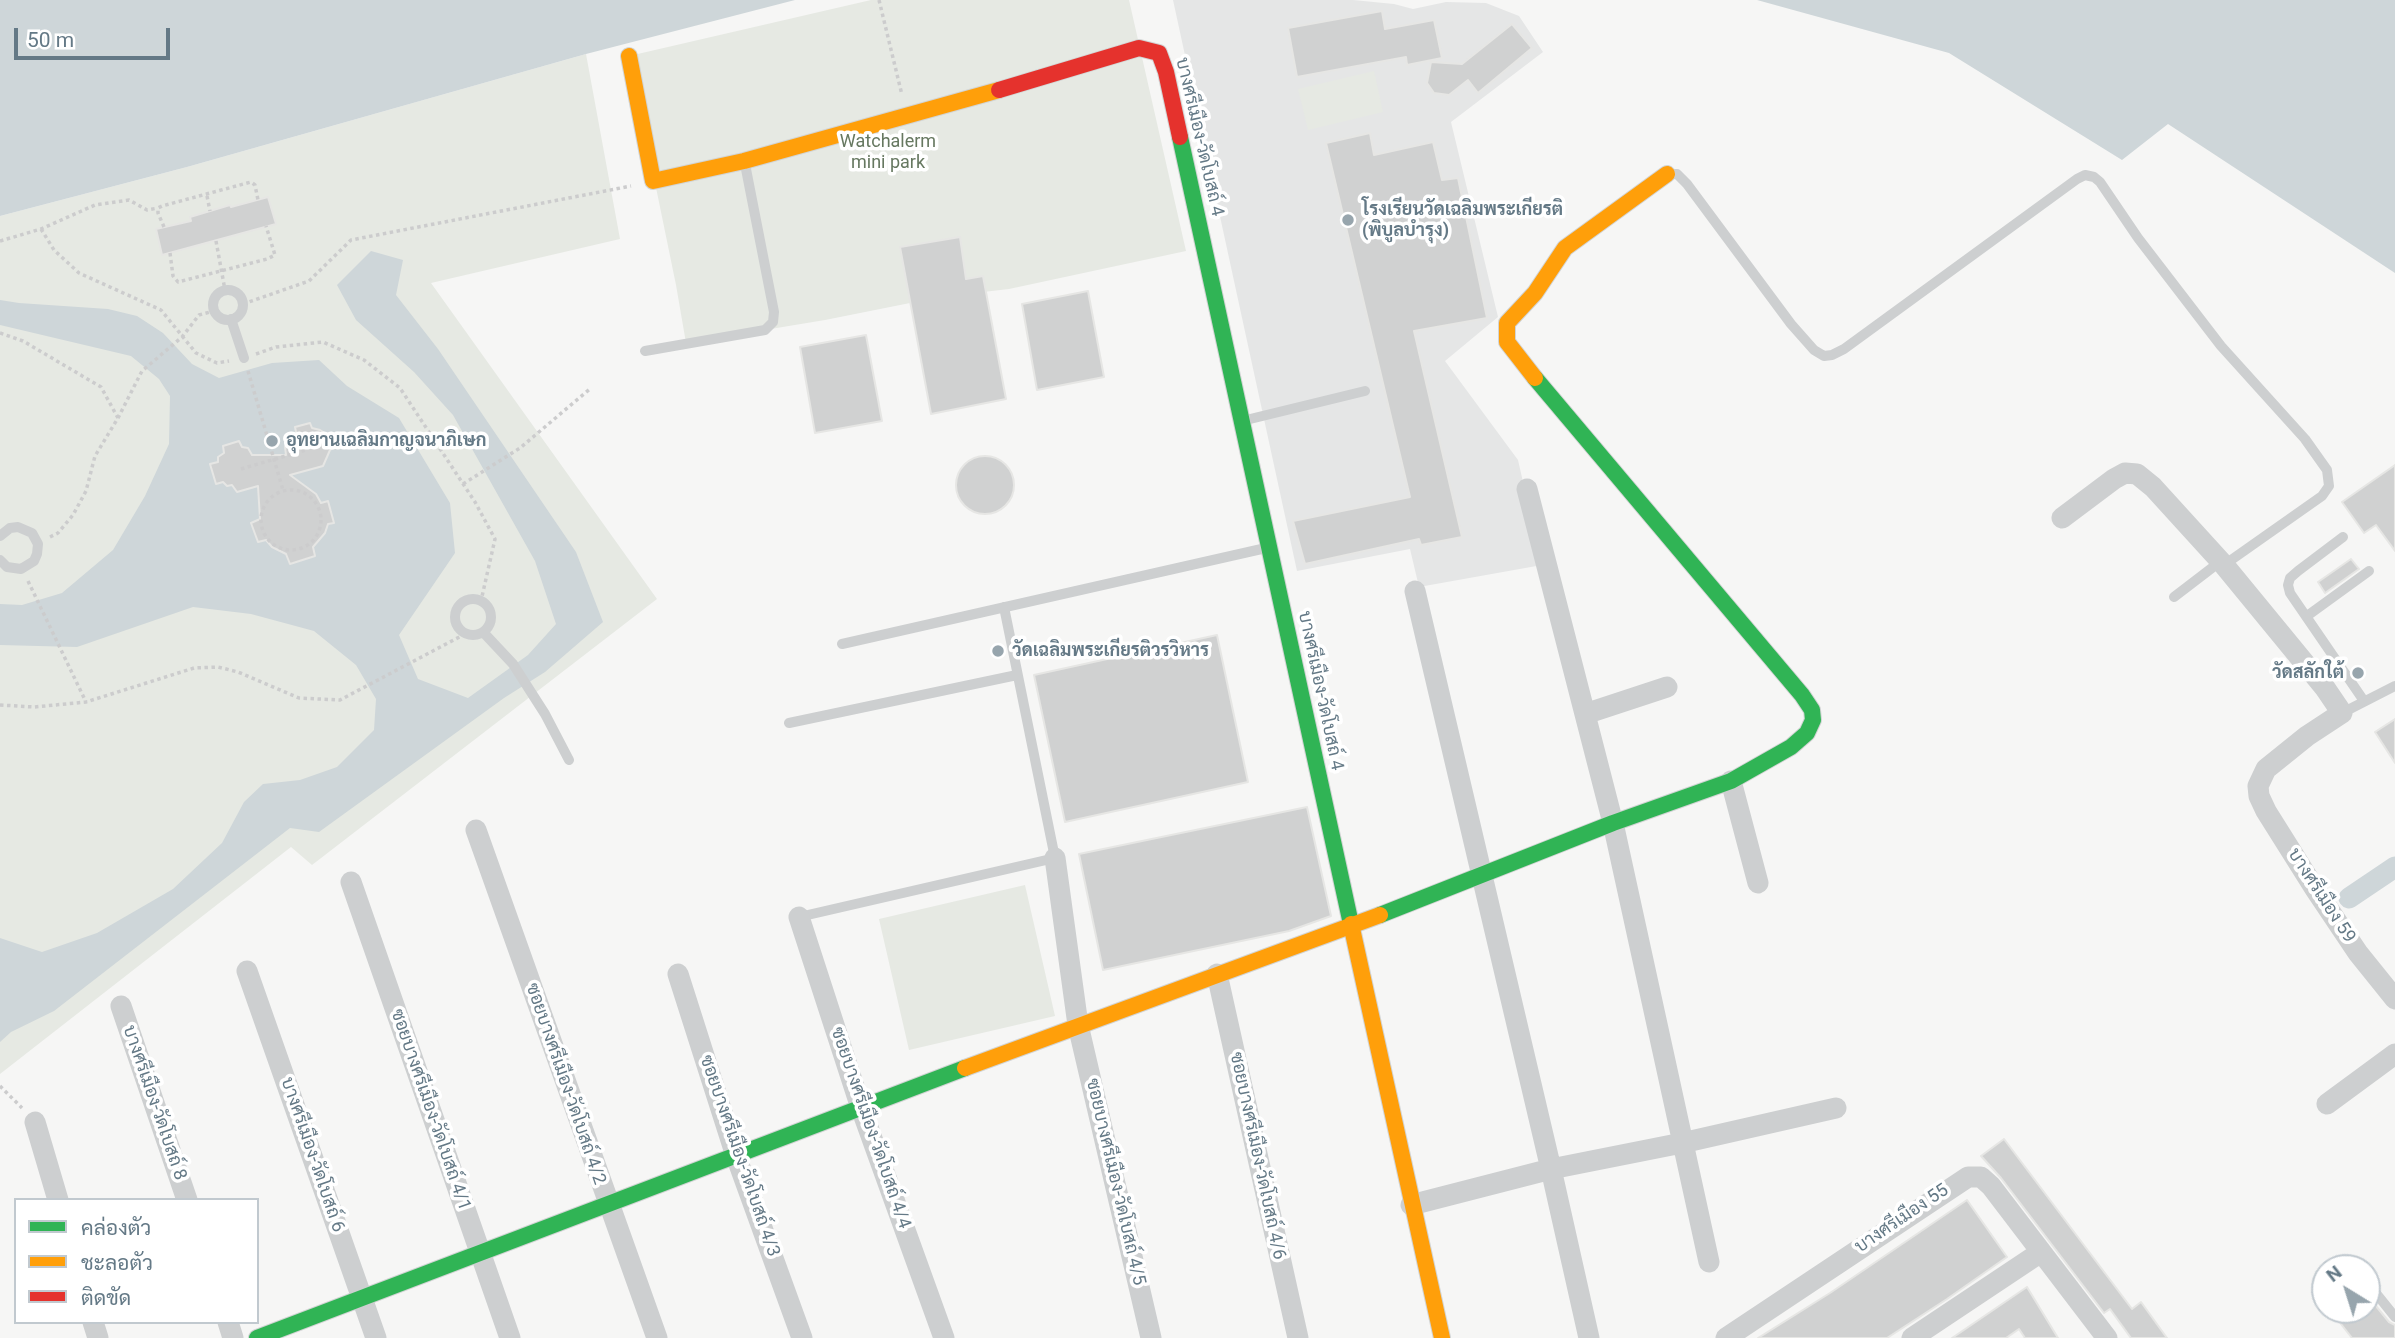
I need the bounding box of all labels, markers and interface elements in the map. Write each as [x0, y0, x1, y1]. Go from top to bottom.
scale bar [18, 14, 173, 58]
text: 50 m [27, 28, 74, 52]
street label: บางศรีเมือง-วัดโบสถ์ 4 [1170, 56, 1228, 218]
park label: Watchalerm mini park [840, 131, 936, 174]
place label: โรงเรียนวัดเฉลิมพระเกียรติ (พิบูลบำรุง) [1362, 199, 1563, 242]
marker: โรงเรียนวัดเฉลิมพระเกียรติ (พิบูลบำรุง) [1340, 212, 1356, 228]
place label: อุทยานเฉลิมกาญจนาภิเษก [286, 430, 486, 452]
marker: อุทยานเฉลิมกาญจนาภิเษก [264, 433, 280, 449]
street label: บางศรีเมือง-วัดโบสถ์ 4 [1293, 609, 1347, 773]
place label: วัดเฉลิมพระเกียรติวรวิหาร [1012, 640, 1209, 662]
marker: วัดเฉลิมพระเกียรติวรวิหาร [990, 643, 1006, 659]
place label: วัดสลักใต้ [2272, 662, 2344, 684]
marker: วัดสลักใต้ [2350, 665, 2366, 681]
street label: บางศรีเมือง 59 [2282, 845, 2360, 947]
street label: ซอยบางศรีเมือง-วัดโบสถ์ 4/2 [520, 980, 610, 1188]
street label: ซอยบางศรีเมือง-วัดโบสถ์ 4/1 [385, 1006, 475, 1214]
street label: บางศรีเมือง-วัดโบสถ์ 8 [117, 1023, 191, 1183]
street label: ซอยบางศรีเมือง-วัดโบสถ์ 4/4 [825, 1024, 915, 1232]
street label: ซอยบางศรีเมือง-วัดโบสถ์ 4/6 [1224, 1050, 1290, 1262]
street label: ซอยบางศรีเมือง-วัดโบสถ์ 4/3 [694, 1052, 784, 1260]
street label: บางศรีเมือง-วัดโบสถ์ 6 [275, 1075, 349, 1235]
street label: ซอยบางศรีเมือง-วัดโบสถ์ 4/5 [1081, 1076, 1149, 1288]
street label: บางศรีเมือง 55 [1851, 1180, 1953, 1258]
legend [14, 1198, 259, 1324]
text: คล่องตัว [81, 1216, 151, 1240]
text: ชะลอตัว [81, 1251, 153, 1275]
north arrow [2311, 1254, 2381, 1324]
text: N [2322, 1260, 2346, 1287]
text: ติดขัด [81, 1286, 131, 1310]

